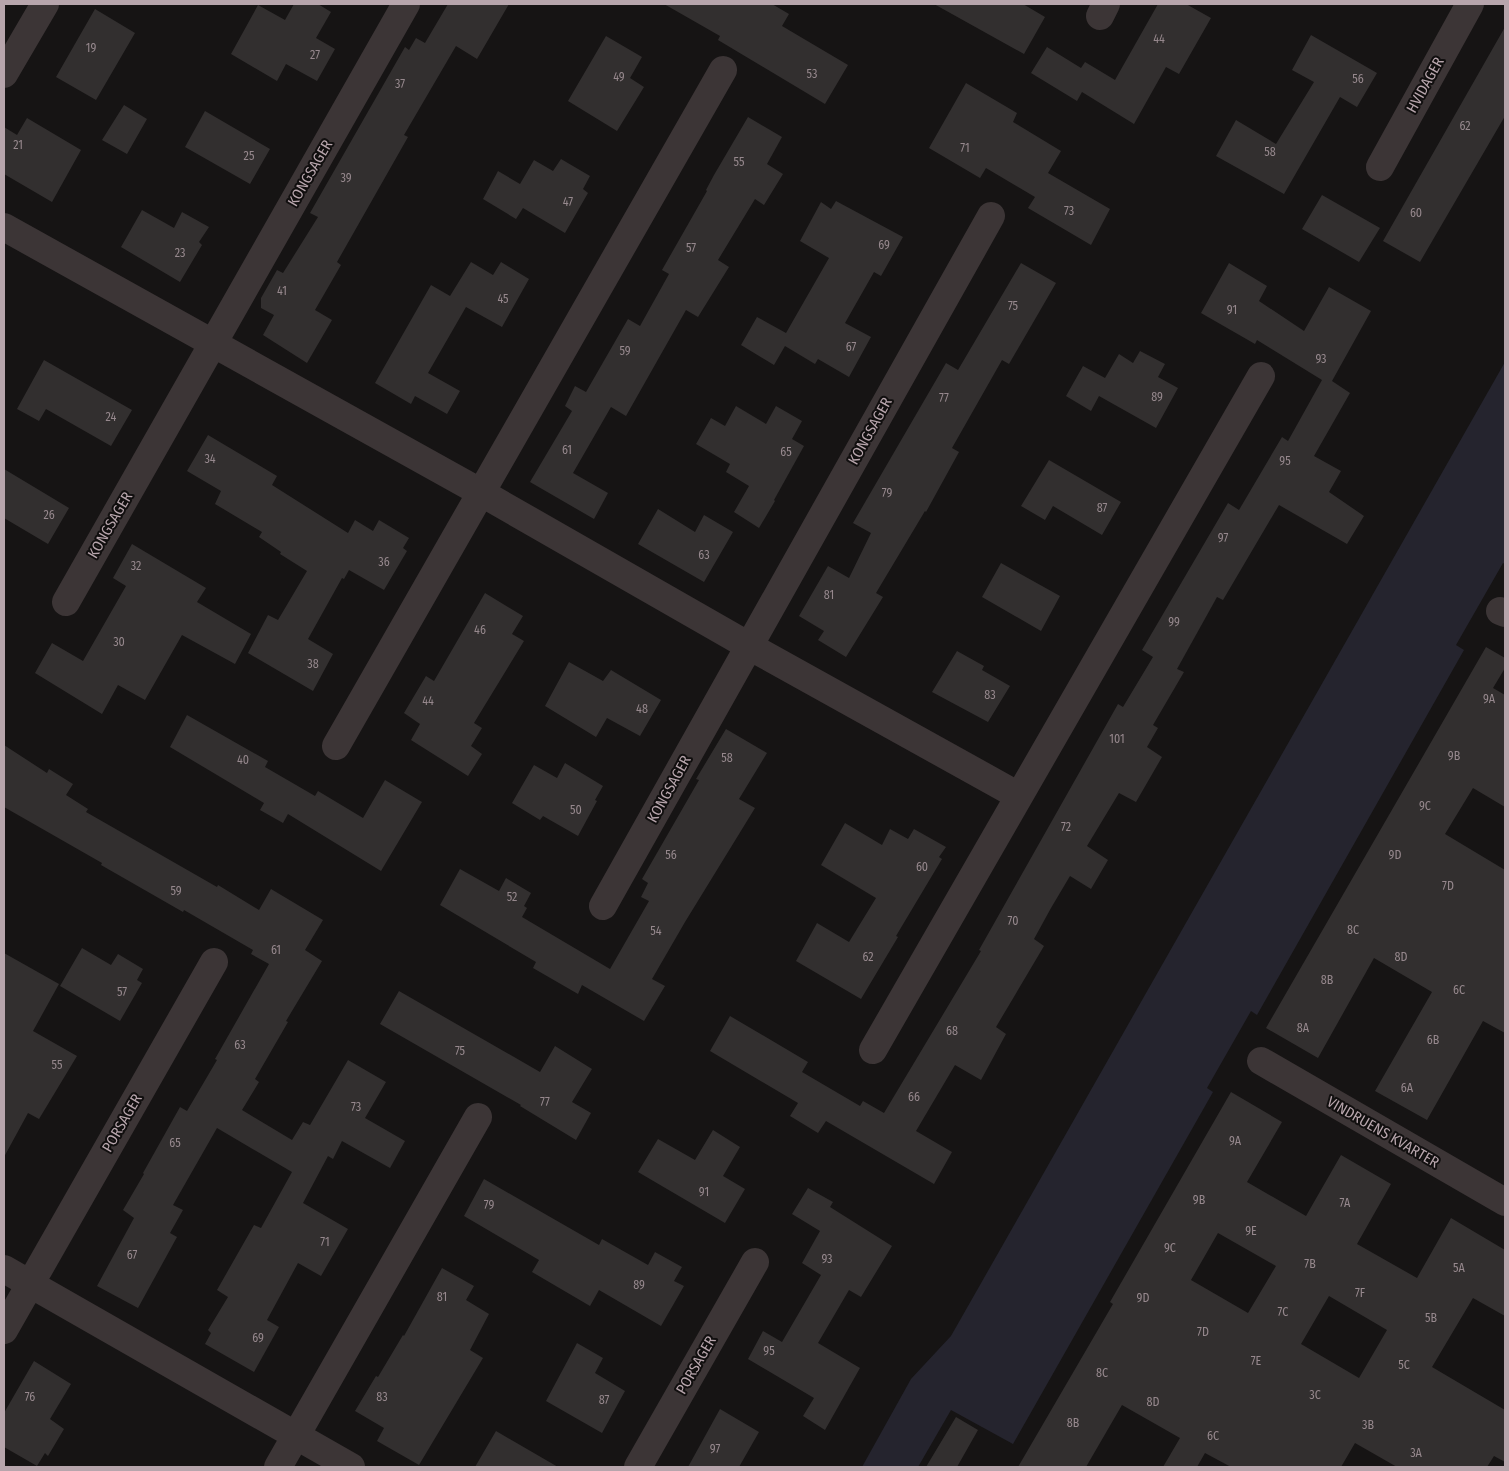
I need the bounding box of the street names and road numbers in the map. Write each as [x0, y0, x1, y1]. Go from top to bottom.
street label: HVIDAGER [1402, 54, 1448, 116]
street label: KONGSAGER [284, 137, 336, 209]
street label: KONGSAGER [844, 394, 896, 468]
street label: KONGSAGER [84, 489, 136, 561]
street label: KONGSAGER [643, 752, 695, 826]
street label: PORSAGER [98, 1091, 146, 1155]
street label: VINDRUENS KVARTER [1324, 1093, 1442, 1171]
street label: PORSAGER [672, 1333, 720, 1397]

